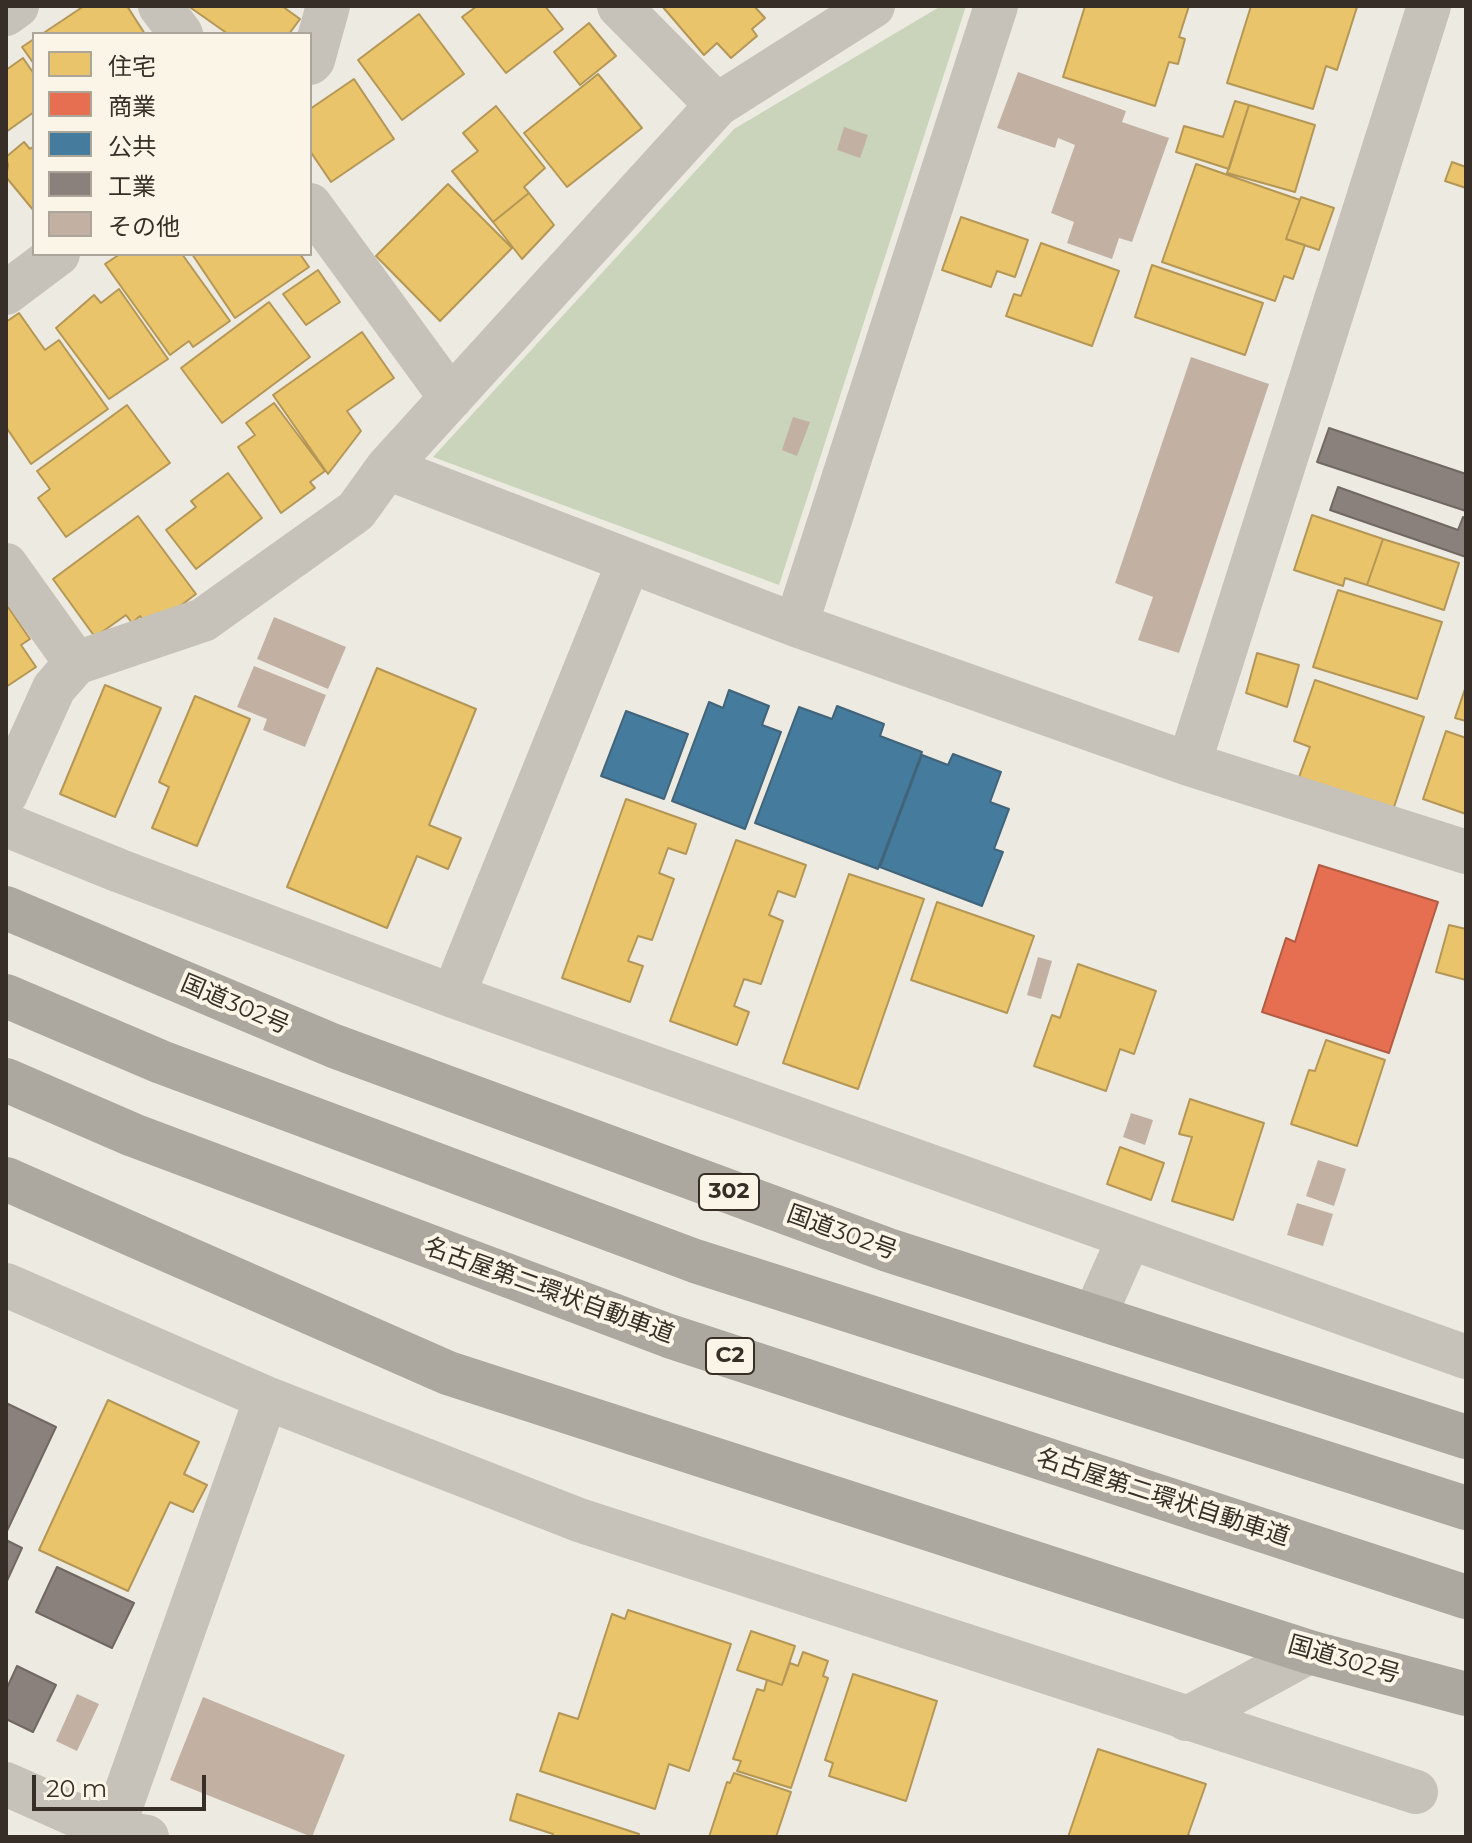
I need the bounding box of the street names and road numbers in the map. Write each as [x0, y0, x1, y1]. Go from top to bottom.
street label: 国道302号 [176, 969, 294, 1041]
road number: 302 [699, 1174, 759, 1210]
street label: 国道302号 [783, 1200, 901, 1266]
street label: 名古屋第二環状自動車道 [420, 1232, 678, 1350]
road number: C2 [706, 1338, 754, 1374]
street label: 名古屋第二環状自動車道 [1033, 1444, 1293, 1552]
street label: 国道302号 [1285, 1630, 1403, 1690]

